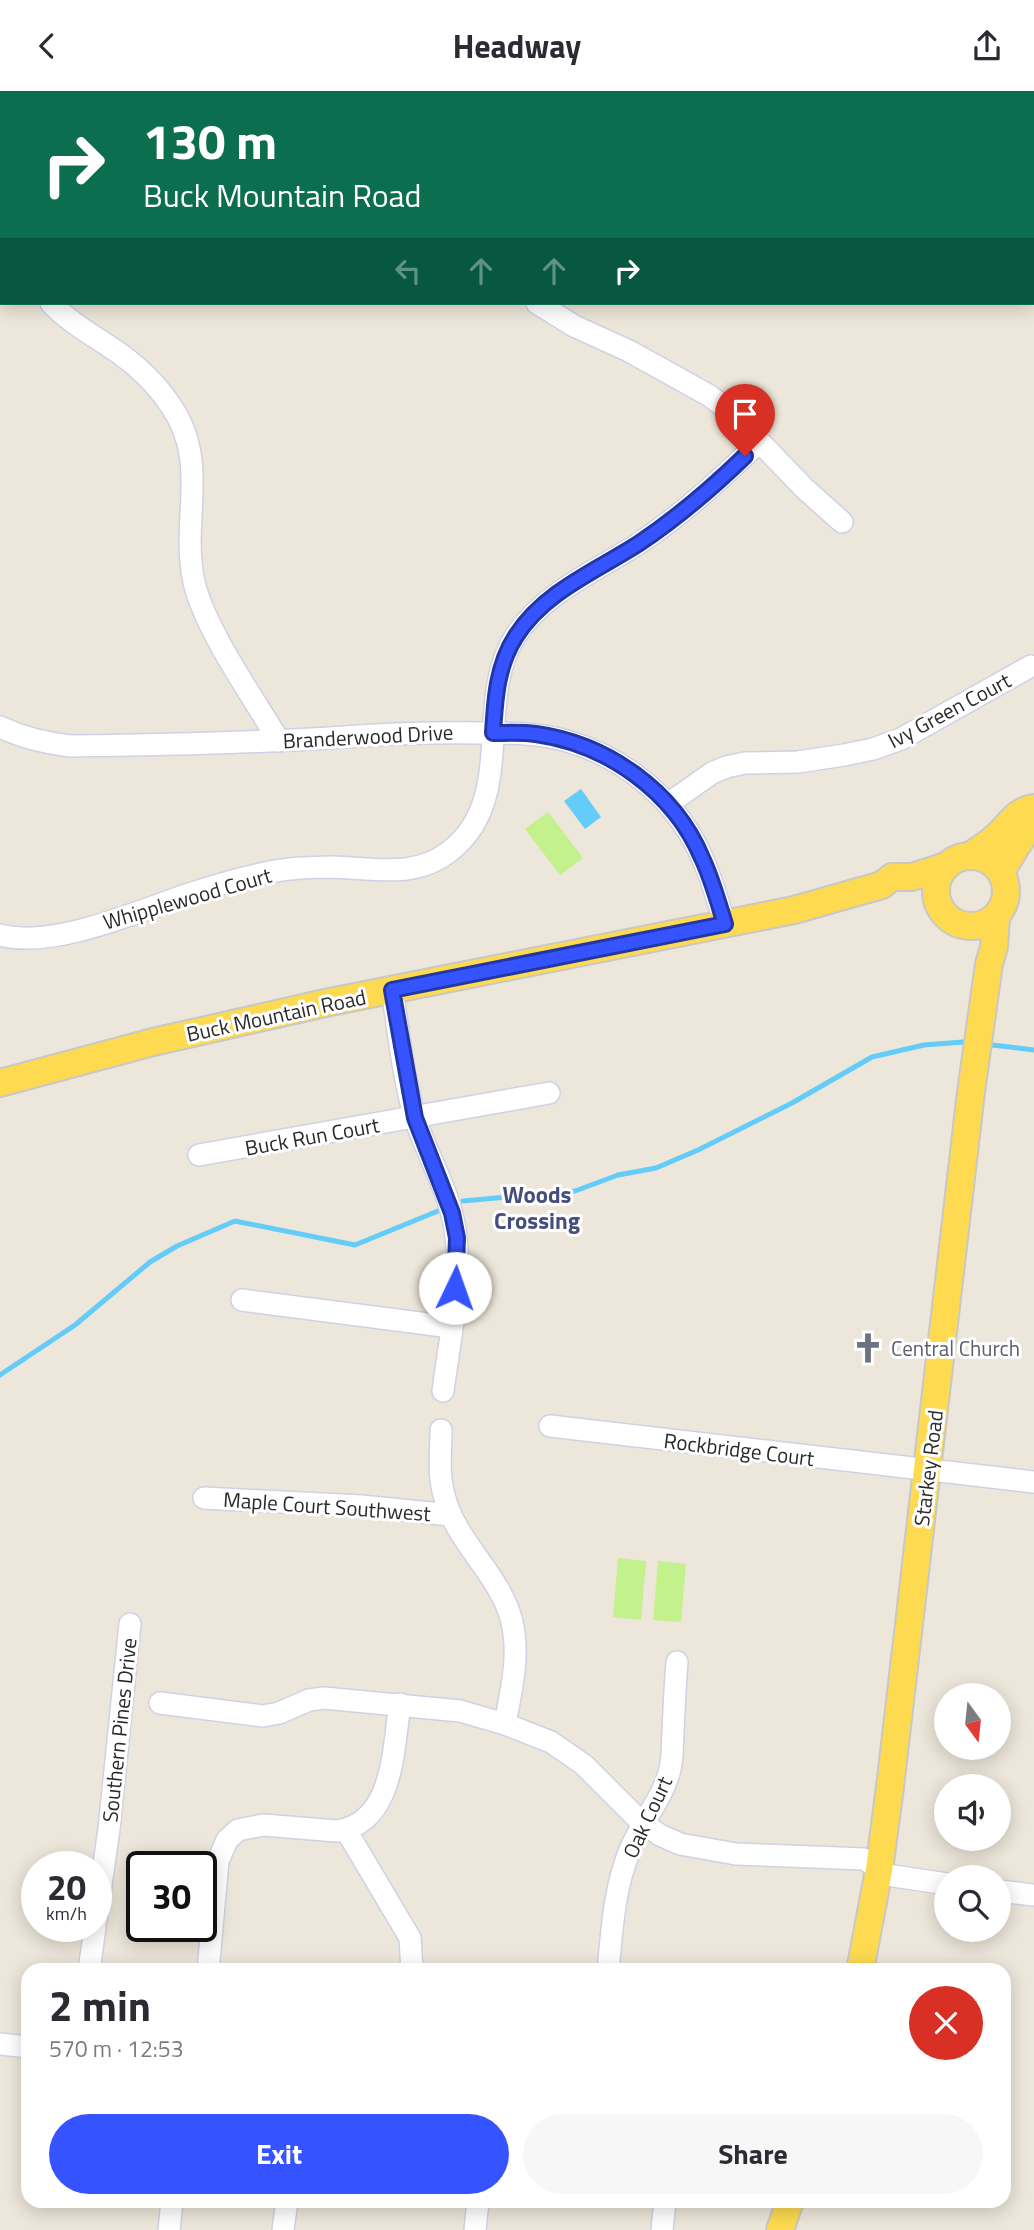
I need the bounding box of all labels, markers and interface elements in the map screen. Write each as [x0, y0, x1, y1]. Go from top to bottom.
text: Headway [453, 22, 581, 70]
icon: back [28, 27, 66, 65]
icon: share [968, 27, 1006, 65]
text: 130 m [143, 103, 277, 178]
icon: right [28, 119, 119, 210]
text: Buck Mountain Road [143, 171, 422, 219]
icon: left [389, 252, 427, 290]
icon: ahead [462, 252, 500, 290]
icon: ahead [535, 252, 573, 290]
icon: right [608, 252, 646, 290]
pin [715, 384, 775, 456]
icon: arrive [726, 395, 764, 433]
street label: Ivy Green Court [882, 664, 1017, 756]
street label: Branderwood Drive [282, 716, 454, 756]
street label: Whipplewood Court [99, 858, 276, 937]
street label: Buck Mountain Road [183, 980, 369, 1050]
street label: Buck Run Court [242, 1108, 382, 1164]
district label: Woods Crossing [494, 1177, 580, 1238]
position arrow [418, 1251, 492, 1325]
church icon: Central Church [851, 1331, 885, 1365]
place label: Central Church [891, 1332, 1020, 1364]
street label: Starkey Road [905, 1408, 951, 1528]
street label: Rockbridge Court [662, 1424, 817, 1474]
street label: Maple Court Southwest [222, 1483, 432, 1529]
street label: Southern Pines Drive [93, 1636, 145, 1824]
north arrow [934, 1683, 1012, 1761]
map controls [934, 1683, 1011, 1942]
street label: Oak Court [614, 1770, 680, 1863]
button: sound [934, 1774, 1011, 1851]
speed limit sign: 30 [126, 1851, 217, 1942]
text: 20 [47, 1860, 86, 1914]
button: search [934, 1865, 1011, 1942]
text: km/h [46, 1900, 87, 1927]
text: 2 min [49, 1973, 151, 2037]
button: close [909, 1986, 983, 2060]
text: 570 m · 12:53 [49, 2031, 184, 2066]
button: Exit [49, 2114, 509, 2194]
button: Share [523, 2114, 983, 2194]

